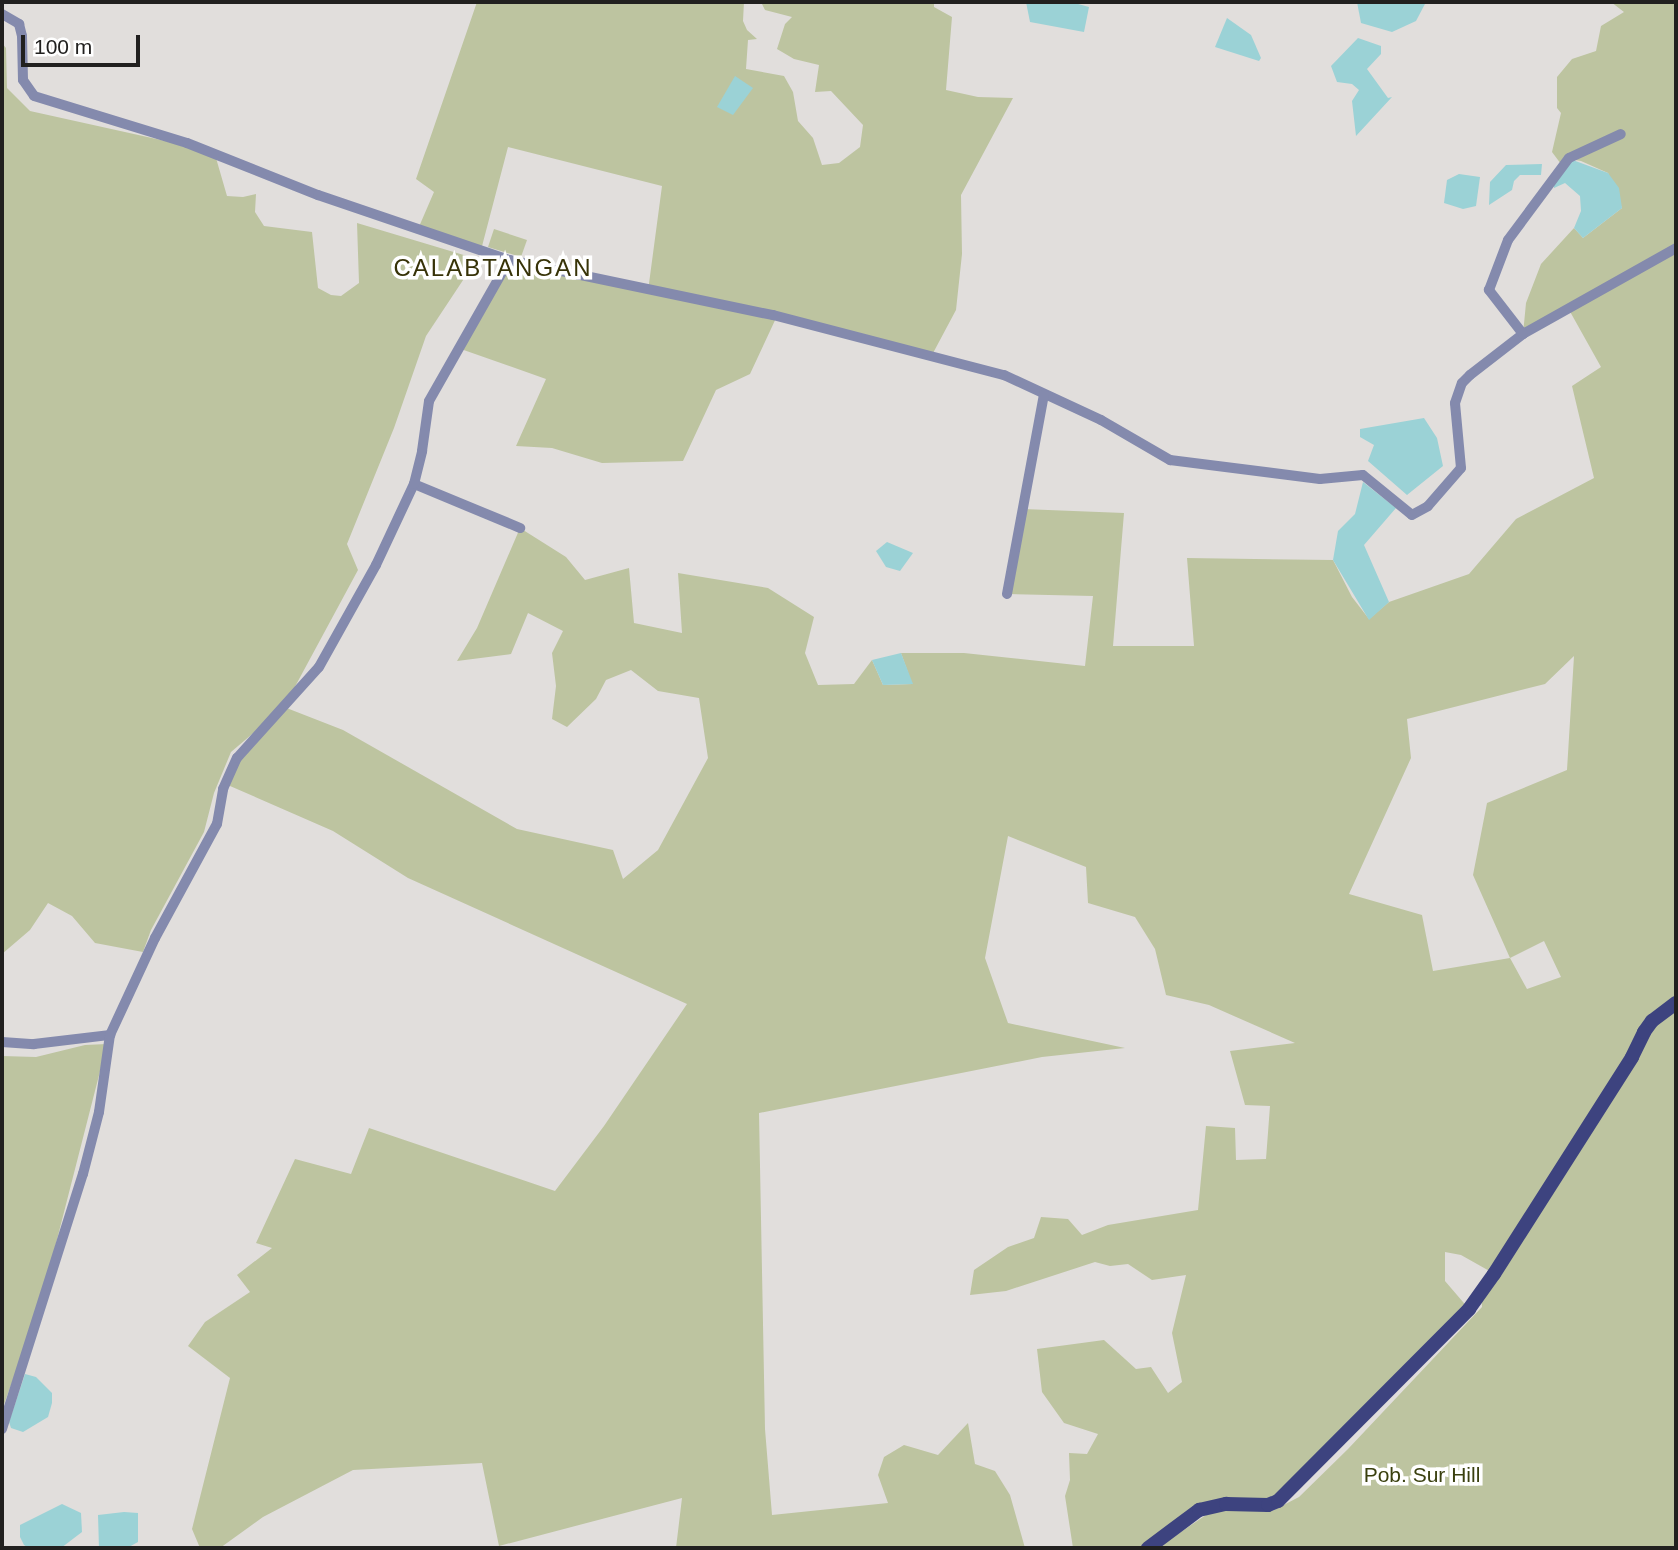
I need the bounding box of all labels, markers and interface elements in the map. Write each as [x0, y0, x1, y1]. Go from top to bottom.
scale bar [24, 21, 144, 65]
text: 100 m [34, 35, 92, 58]
district label: CALABTANGAN [395, 254, 591, 282]
park label: Pob. Sur Hill [1364, 1462, 1480, 1488]

